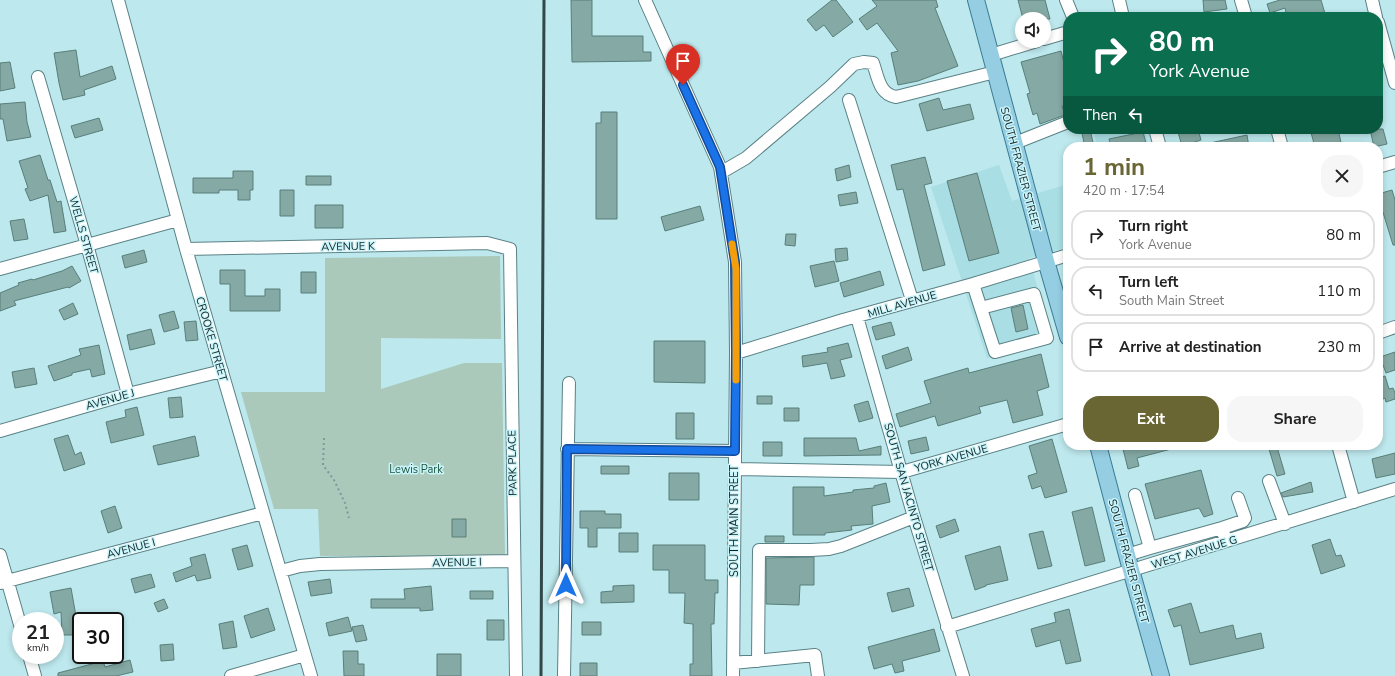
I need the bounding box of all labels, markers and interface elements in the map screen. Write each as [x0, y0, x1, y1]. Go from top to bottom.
map controls [1015, 12, 1051, 48]
button: sound [1015, 12, 1051, 48]
text: 80 m [1149, 23, 1215, 61]
icon: right [1083, 28, 1135, 80]
pin [666, 44, 700, 85]
icon: arrive [672, 50, 694, 72]
text: York Avenue [1149, 59, 1250, 83]
icon: left [1125, 104, 1147, 126]
street label: SOUTH FRAZIER STREET [997, 105, 1044, 233]
text: Then [1083, 105, 1117, 125]
text: 1 min [1083, 151, 1145, 183]
button: close [1321, 155, 1363, 197]
text: 420 m · 17:54 [1083, 182, 1165, 200]
street label: WELLS STREET [65, 195, 102, 276]
text: Turn right [1119, 216, 1188, 236]
icon: right [1085, 224, 1107, 246]
text: 80 m [1326, 225, 1361, 245]
text: York Avenue [1119, 236, 1192, 254]
street label: AVENUE K [321, 239, 376, 254]
text: Turn left [1119, 272, 1178, 292]
icon: left [1085, 280, 1107, 302]
text: 110 m [1317, 281, 1361, 301]
street label: MILL AVENUE [866, 287, 938, 321]
text: South Main Street [1119, 292, 1224, 310]
street label: CROOKE STREET [192, 295, 231, 384]
icon: arrive [1085, 336, 1107, 358]
text: Arrive at destination [1119, 337, 1262, 357]
text: 230 m [1317, 337, 1361, 357]
street label: AVENUE J [84, 385, 136, 414]
button: Exit [1083, 396, 1219, 442]
button: Share [1227, 396, 1363, 442]
street label: SOUTH SAN JACINTO STREET [880, 421, 937, 574]
street label: PARK PLACE [504, 430, 521, 496]
street label: YORK AVENUE [912, 441, 990, 476]
park label: Lewis Park [389, 462, 443, 477]
street label: SOUTH MAIN STREET [727, 465, 742, 577]
street label: SOUTH FRAZIER STREET [1105, 497, 1152, 625]
street label: WEST AVENUE G [1149, 532, 1239, 573]
street label: AVENUE I [105, 535, 157, 562]
street label: AVENUE I [432, 555, 482, 570]
position arrow [545, 564, 587, 606]
speed limit sign: 30 [72, 612, 124, 664]
text: 21 [26, 619, 50, 646]
text: km/h [27, 641, 49, 655]

